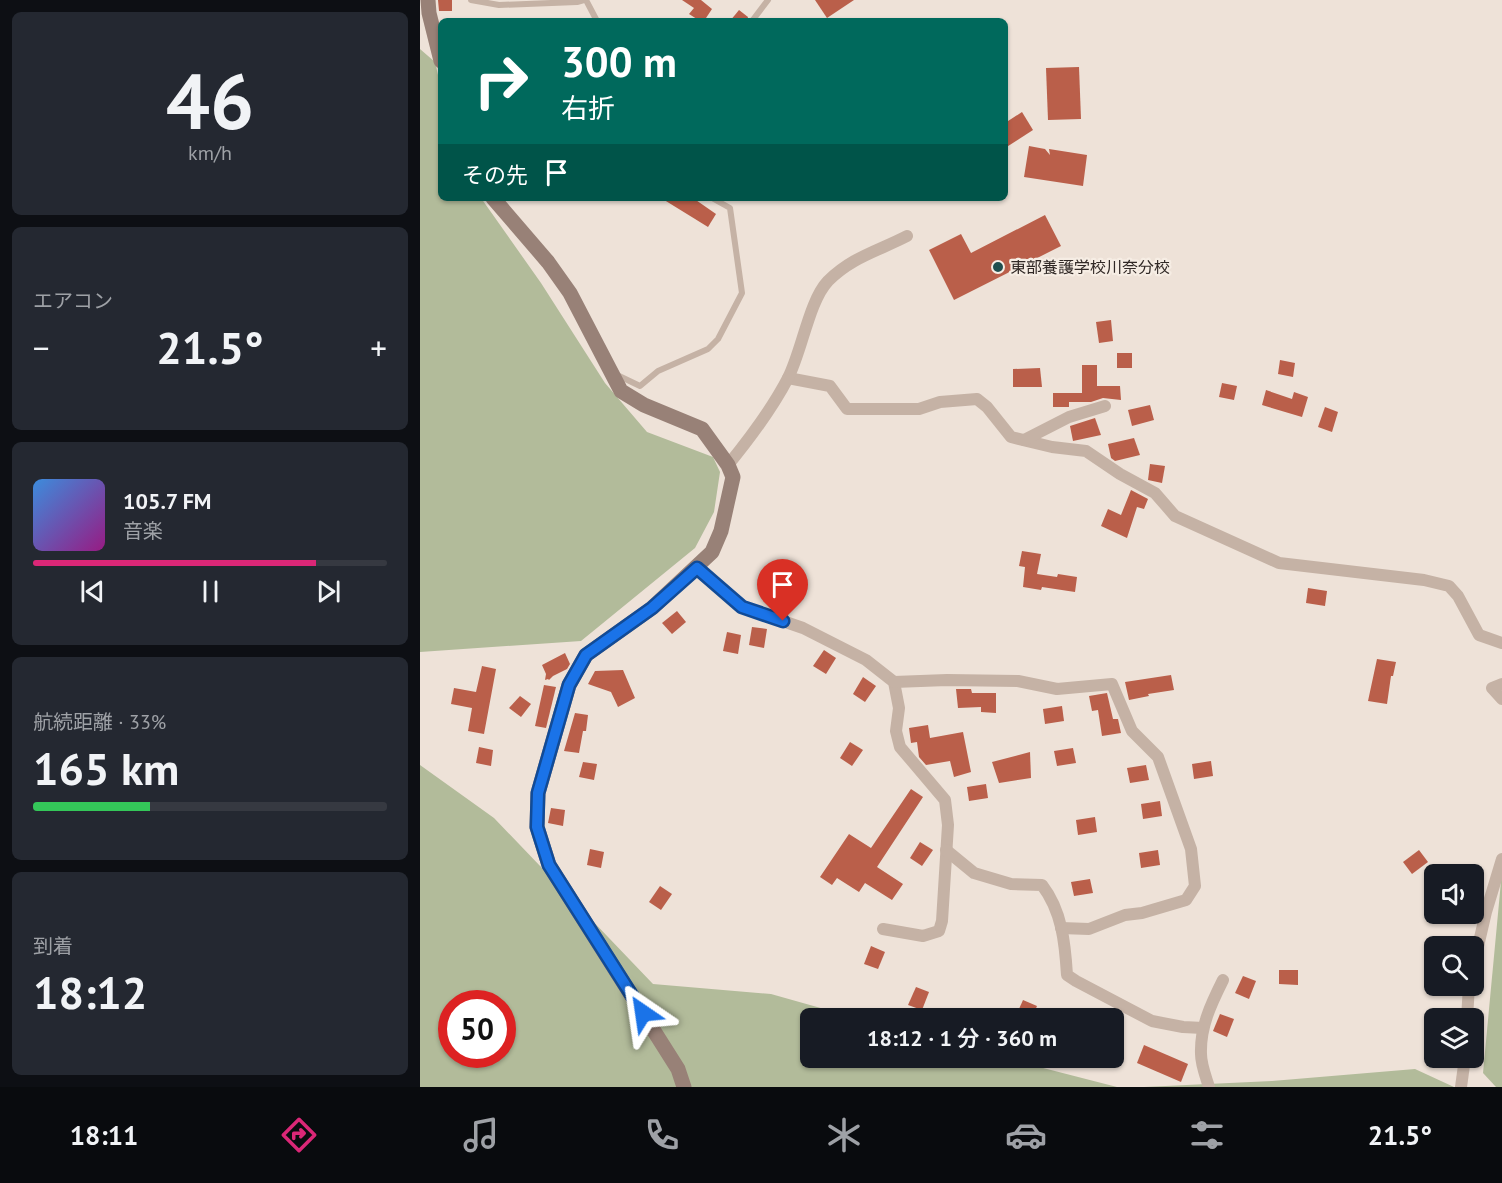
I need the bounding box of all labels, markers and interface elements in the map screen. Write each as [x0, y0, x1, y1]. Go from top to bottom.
text: 300 m [561, 34, 677, 89]
icon: right [462, 42, 540, 120]
text: 46 [166, 50, 254, 151]
text: 右折 [561, 91, 615, 125]
text: km/h [188, 140, 232, 166]
icon: arrive [540, 156, 573, 189]
text: その先 [462, 161, 528, 189]
place label: 東部養護学校川奈分校 [1010, 257, 1170, 277]
marker: 東部養護学校川奈分校 [991, 260, 1005, 274]
text: エアコン [33, 288, 113, 314]
text: 21.5° [156, 318, 264, 376]
text: − [33, 326, 50, 369]
text: + [370, 326, 387, 369]
text: 105.7 FM [123, 487, 211, 515]
text: 音楽 [123, 518, 163, 544]
pin [757, 559, 808, 621]
icon: arrive [766, 568, 799, 601]
icon: previous [76, 575, 109, 608]
icon: pause [194, 575, 227, 608]
icon: next [312, 575, 345, 608]
text: 航続距離 · 33% [33, 709, 166, 735]
text: 165 km [33, 739, 179, 797]
map controls [1424, 864, 1484, 1068]
button: sound [1424, 864, 1484, 924]
text: 到着 [33, 933, 73, 959]
button: search [1424, 936, 1484, 996]
text: 18:12 [33, 963, 147, 1021]
position arrow [611, 981, 675, 1045]
speed limit sign: 50 [438, 990, 516, 1068]
button: layers [1424, 1008, 1484, 1068]
text: 18:12 · 1 分 · 360 m [867, 1024, 1057, 1052]
icon: directions [278, 1114, 320, 1156]
icon: music [460, 1114, 502, 1156]
icon: phone [641, 1114, 683, 1156]
icon: climate [823, 1114, 865, 1156]
icon: car [1005, 1114, 1047, 1156]
icon: filters [1186, 1114, 1228, 1156]
text: 18:11 [70, 1118, 138, 1152]
text: 21.5° [1368, 1118, 1432, 1152]

